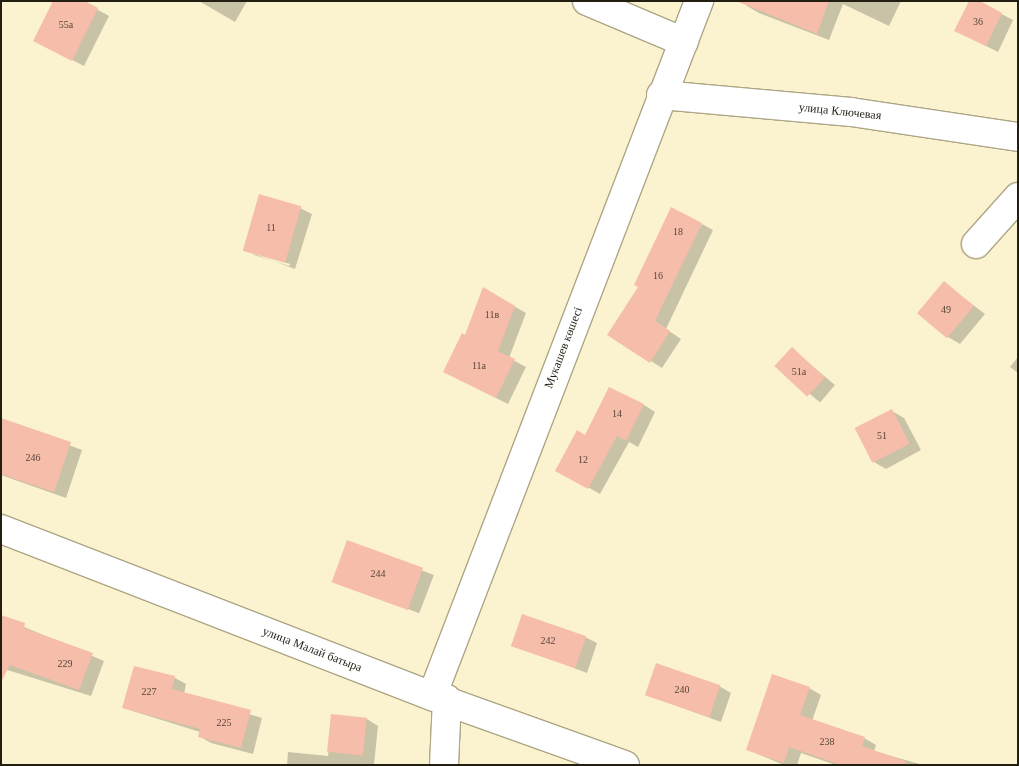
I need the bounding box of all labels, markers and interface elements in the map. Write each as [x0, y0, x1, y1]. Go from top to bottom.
house number: 36 [973, 16, 983, 28]
house number: 55а [59, 19, 73, 31]
street label: улица Ключевая [798, 101, 882, 123]
house number: 11 [266, 222, 276, 234]
house number: 18 [673, 226, 683, 238]
house number: 16 [653, 270, 663, 282]
house number: 49 [941, 304, 951, 316]
street label: Мукашев көшесі [542, 305, 586, 391]
house number: 11в [485, 309, 499, 321]
house number: 11а [472, 360, 486, 372]
house number: 51а [792, 366, 806, 378]
house number: 14 [612, 408, 622, 420]
house number: 51 [877, 430, 887, 442]
house number: 246 [26, 452, 40, 464]
house number: 12 [578, 454, 588, 466]
house number: 244 [370, 568, 386, 580]
street label: улица Малай батыра [260, 624, 364, 676]
house number: 242 [540, 635, 556, 647]
house number: 229 [58, 658, 72, 670]
house number: 240 [674, 684, 690, 696]
house number: 227 [142, 686, 156, 698]
house number: 225 [216, 717, 232, 729]
house number: 238 [820, 736, 834, 748]

